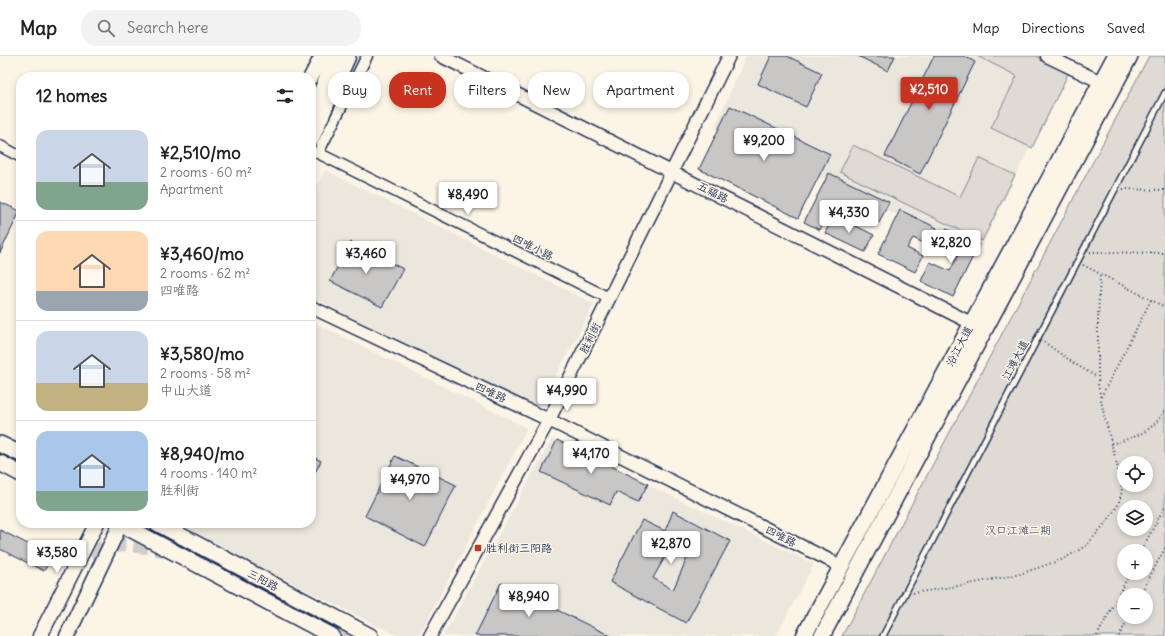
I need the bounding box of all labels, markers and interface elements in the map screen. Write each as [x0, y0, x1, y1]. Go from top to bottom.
search box [81, 10, 361, 46]
text: Map [20, 16, 57, 40]
icon: search [95, 17, 117, 39]
text: Search here [127, 18, 208, 37]
text: Map [972, 19, 999, 37]
text: Directions [1021, 19, 1085, 37]
text: Saved [1107, 19, 1145, 37]
chip: Buy [328, 72, 381, 108]
chip: Rent [389, 72, 446, 108]
chip: Filters [454, 72, 520, 108]
chip: New [528, 72, 585, 108]
chip: Apartment [593, 72, 689, 108]
pin: ¥2,510 [896, 77, 962, 111]
text: ¥2,510 [910, 81, 948, 98]
text: 12 homes [36, 85, 107, 107]
icon: filters [274, 85, 296, 107]
pin: ¥9,200 [731, 128, 797, 162]
text: ¥9,200 [743, 132, 785, 149]
text: ¥2,510/mo [160, 142, 241, 164]
icon: home [68, 146, 116, 194]
text: 2 rooms · 60 m² [160, 164, 252, 181]
street label: 五福路 [695, 178, 731, 206]
text: Apartment [160, 181, 223, 198]
pin: ¥8,490 [435, 182, 501, 216]
text: ¥8,490 [447, 186, 489, 203]
pin: ¥4,330 [816, 200, 882, 234]
text: ¥4,330 [828, 204, 870, 221]
pin: ¥2,820 [918, 230, 984, 264]
street label: 四唯小路 [510, 231, 556, 263]
text: ¥2,820 [931, 234, 971, 251]
pin: ¥3,460 [333, 241, 399, 275]
text: ¥3,460/mo [160, 243, 244, 265]
text: ¥3,460 [345, 245, 387, 262]
icon: home [68, 247, 116, 295]
text: 2 rooms · 62 m² [160, 265, 250, 282]
text: 四唯路 [160, 282, 199, 299]
street label: 胜利街 [576, 319, 604, 356]
street label: 沿江大道 [942, 323, 976, 369]
street label: 江滩大道 [998, 337, 1032, 383]
text: ¥3,580/mo [160, 343, 244, 365]
icon: home [68, 347, 116, 395]
text: 2 rooms · 58 m² [160, 365, 251, 382]
pin: ¥4,990 [534, 378, 600, 412]
street label: 四唯路 [473, 379, 509, 405]
text: 中山大道 [160, 382, 212, 399]
text: ¥4,990 [546, 382, 588, 399]
pin: ¥4,170 [558, 441, 624, 475]
text: ¥8,940/mo [160, 443, 244, 465]
text: ¥4,170 [572, 445, 610, 462]
icon: home [68, 447, 116, 495]
map controls [1117, 456, 1153, 624]
button: locate [1117, 456, 1153, 492]
text: 4 rooms · 140 m² [160, 465, 257, 482]
pin: ¥4,970 [377, 467, 443, 501]
text: ¥4,970 [390, 471, 430, 488]
text: 胜利街 [160, 482, 199, 499]
button: layers [1117, 500, 1153, 536]
street label: 四唯路 [763, 522, 799, 550]
park label: 汉口江滩二期 [985, 523, 1051, 537]
pin: ¥2,870 [638, 531, 704, 565]
text: ¥2,870 [651, 535, 691, 552]
pin: ¥3,580 [24, 540, 90, 574]
place label: 胜利街三阳路 [486, 541, 552, 555]
marker: 胜利街三阳路 [473, 543, 483, 553]
text: ¥3,580 [36, 544, 78, 561]
button: + [1117, 544, 1153, 580]
street label: 三阳路 [245, 566, 281, 594]
pin: ¥8,940 [496, 584, 562, 618]
text: ¥8,940 [508, 588, 550, 605]
button: − [1117, 588, 1153, 624]

